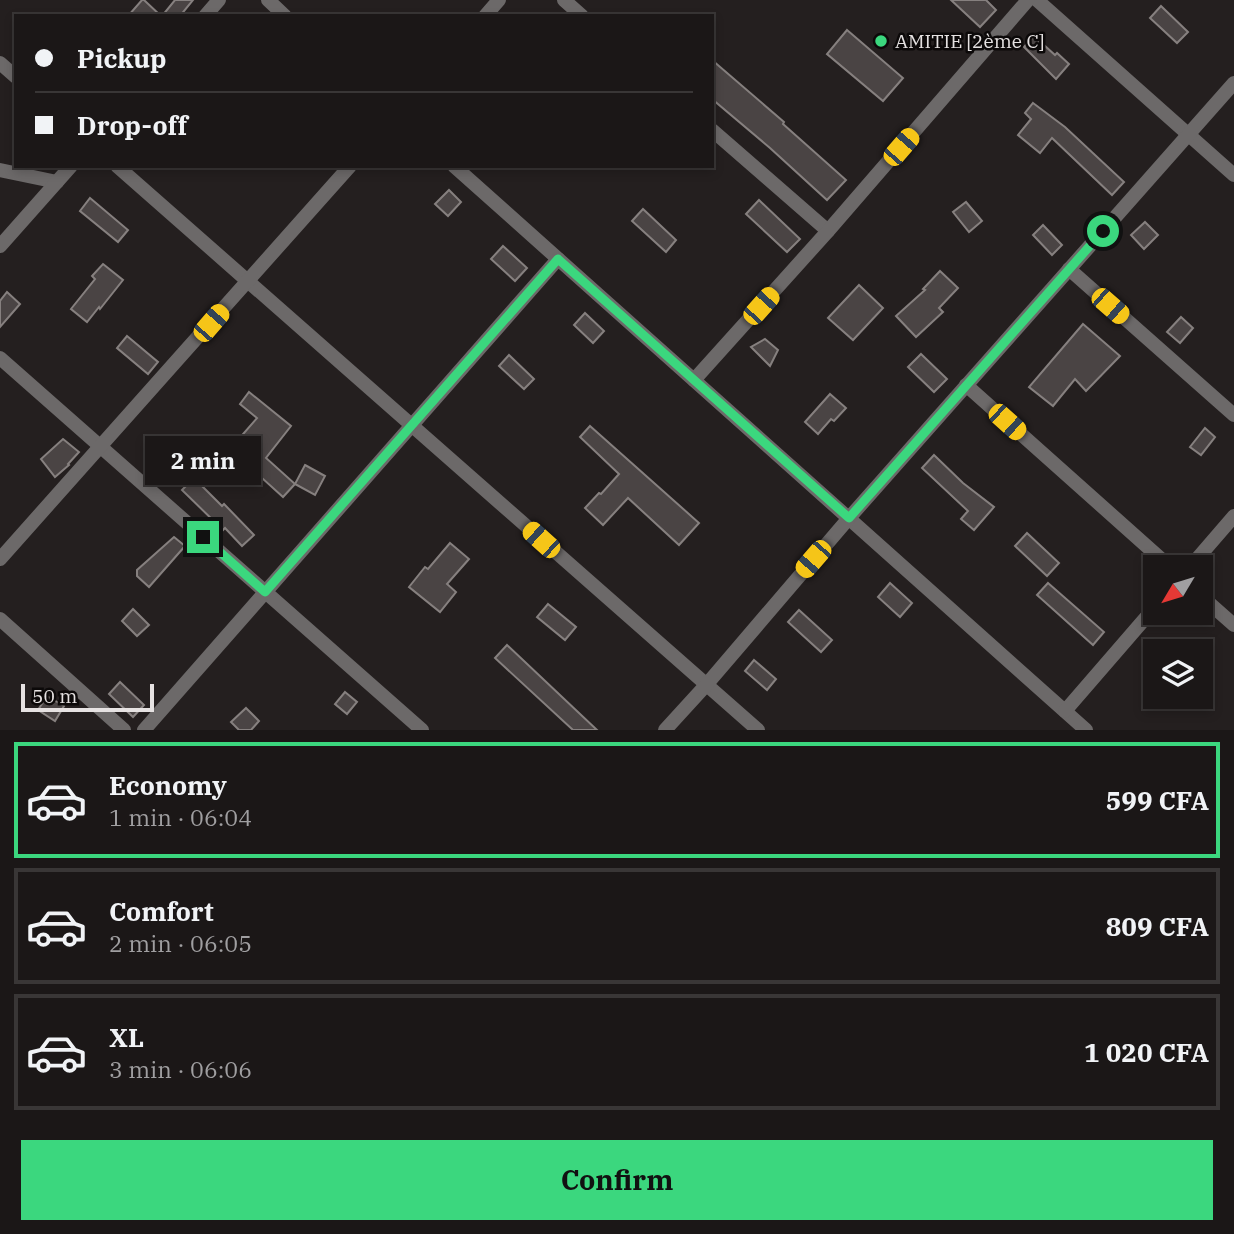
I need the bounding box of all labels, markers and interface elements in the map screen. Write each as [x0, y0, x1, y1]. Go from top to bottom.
place label: AMITIE [2ème C] [895, 29, 1044, 53]
marker: AMITIE [2ème C] [873, 33, 889, 49]
text: Pickup [77, 41, 167, 75]
text: Drop-off [77, 108, 188, 142]
car [880, 124, 923, 170]
route start [1087, 215, 1119, 247]
car [740, 283, 783, 329]
car [1088, 284, 1133, 328]
car [190, 300, 233, 346]
car [985, 400, 1030, 444]
callout: 2 min [145, 435, 261, 484]
text: 2 min [171, 445, 235, 475]
car [519, 518, 564, 562]
route end [187, 521, 219, 553]
car [792, 536, 835, 582]
north arrow [1143, 555, 1213, 625]
map controls [1143, 555, 1213, 709]
button: layers [1143, 639, 1213, 709]
scale bar [21, 681, 154, 713]
text: 50 m [32, 684, 77, 708]
text: Economy [109, 768, 227, 802]
icon: car [25, 769, 88, 832]
text: 599 CFA [1106, 783, 1209, 817]
text: 1 min · 06:04 [109, 802, 252, 832]
text: Comfort [109, 894, 214, 928]
icon: car [25, 895, 88, 958]
text: 809 CFA [1106, 909, 1209, 943]
text: 2 min · 06:05 [109, 928, 252, 958]
text: XL [109, 1020, 144, 1054]
icon: car [25, 1021, 88, 1084]
text: 1 020 CFA [1084, 1035, 1209, 1069]
text: 3 min · 06:06 [109, 1054, 252, 1084]
button: Confirm [21, 1140, 1213, 1220]

